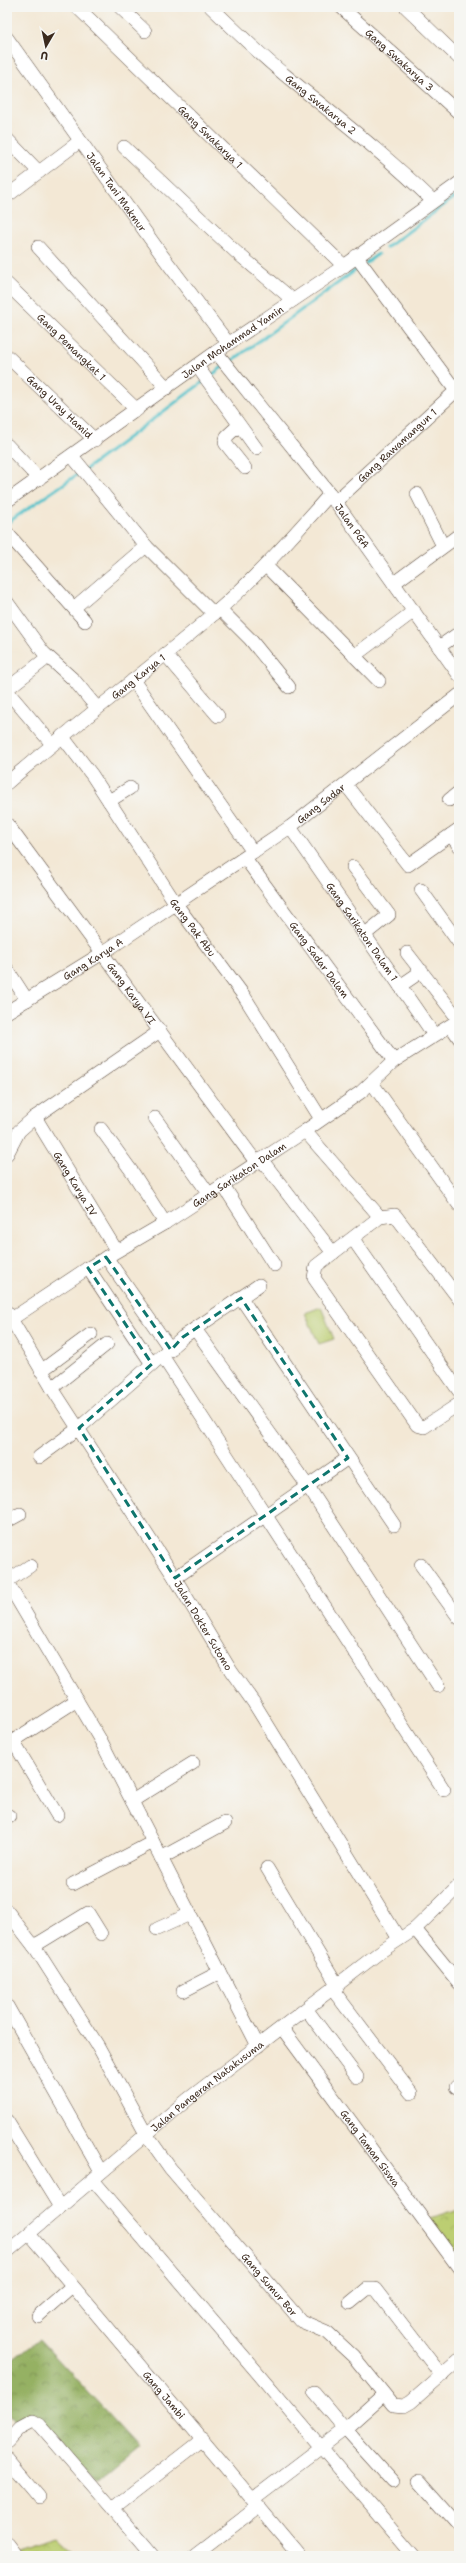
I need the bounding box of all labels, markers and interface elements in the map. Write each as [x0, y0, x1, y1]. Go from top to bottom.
north arrow [26, 26, 66, 66]
street label: Gang Swakarya 3 [363, 26, 437, 94]
text: U [40, 47, 49, 63]
street label: Gang Swakarya 2 [283, 72, 359, 137]
street label: Gang Swakarya 1 [176, 102, 245, 171]
street label: Jalan Tani Makmur [84, 149, 150, 234]
street label: Jalan Mohammad Yamin [179, 302, 286, 381]
street label: Gang Pemangkat 1 [34, 310, 109, 383]
street label: Gang Uray Hamid [24, 372, 96, 441]
street label: Gang Rawamangun 1 [354, 405, 439, 485]
street label: Jalan PGA [332, 501, 373, 550]
street label: Gang Karya 1 [108, 651, 168, 702]
street label: Gang Sadar [294, 780, 348, 826]
street label: Gang Sarikaton Dalam 1 [324, 880, 401, 983]
street label: Gang Pak Abu [167, 896, 219, 959]
street label: Gang Sadar Dalam [287, 919, 352, 1001]
street label: Gang Karya A [60, 935, 125, 983]
street label: Gang Karya VI [104, 960, 159, 1027]
street label: Gang Sarikaton Dalam [190, 1139, 289, 1210]
street label: Gang Karya IV [51, 1149, 100, 1219]
street label: Jalan Dokter Sutomo [172, 1578, 236, 1673]
street label: Jalan Pangeran Natakusuma [148, 2037, 267, 2134]
street label: Gang Taman Siswa [338, 2107, 404, 2190]
street label: Gang Sumur Bor [239, 2250, 301, 2319]
street label: Gang Jambi [140, 2368, 188, 2421]

